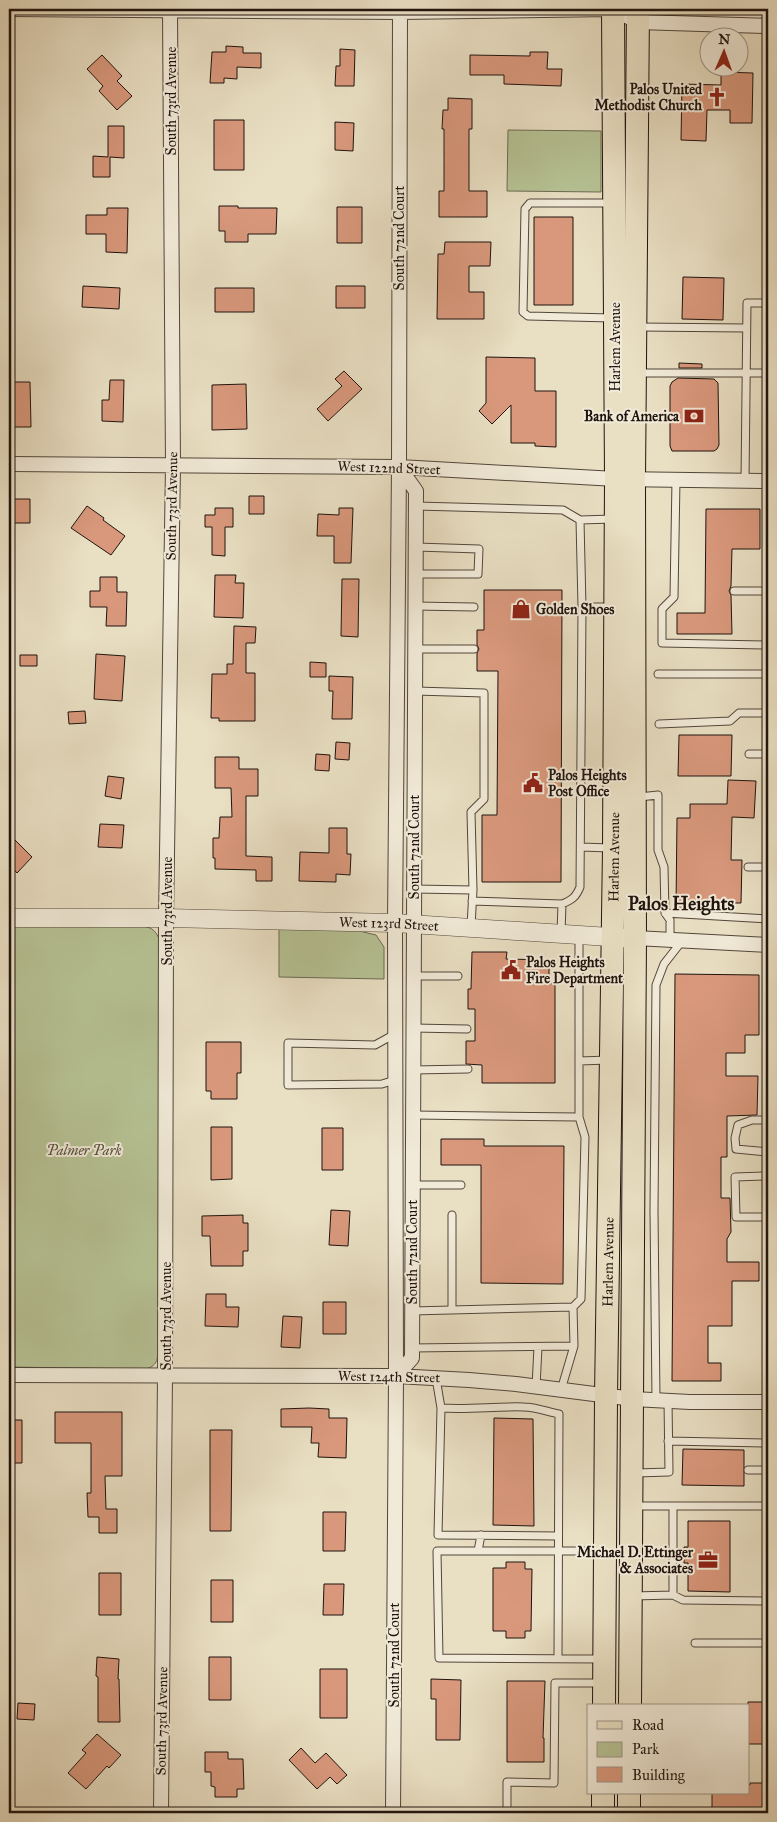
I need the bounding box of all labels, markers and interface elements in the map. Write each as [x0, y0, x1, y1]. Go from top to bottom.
north arrow [700, 28, 750, 78]
text: N [718, 31, 731, 48]
street label: South 73rd Avenue [163, 46, 180, 155]
place label: Palos United Methodist Church [594, 81, 703, 114]
church icon: Palos United Methodist Church [706, 86, 728, 108]
street label: South 72nd Court [391, 186, 408, 290]
street label: Harlem Avenue [607, 302, 624, 392]
bank icon: Bank of America [683, 405, 705, 427]
place label: Bank of America [584, 408, 680, 425]
street label: South 73rd Avenue [163, 451, 181, 561]
street label: West 122nd Street [337, 458, 441, 478]
shop icon: Golden Shoes [510, 598, 532, 620]
place label: Golden Shoes [536, 601, 614, 618]
place label: Palos Heights Post Office [548, 767, 627, 800]
public building icon: Palos Heights Post Office [522, 772, 544, 794]
street label: South 72nd Court [406, 795, 423, 899]
street label: Harlem Avenue [605, 812, 623, 902]
street label: South 73rd Avenue [159, 856, 176, 965]
district label: Palos Heights [628, 892, 734, 916]
street label: West 123rd Street [339, 913, 439, 934]
place label: Palos Heights Fire Department [526, 954, 623, 988]
public building icon: Palos Heights Fire Department [500, 959, 522, 981]
park label: Palmer Park [46, 1142, 122, 1159]
street label: South 72nd Court [404, 1200, 421, 1304]
street label: Harlem Avenue [599, 1217, 617, 1307]
street label: South 73rd Avenue [158, 1261, 175, 1370]
street label: West 124th Street [338, 1368, 440, 1386]
place label: Michael D. Ettinger & Associates [577, 1544, 694, 1577]
office icon: Michael D. Ettinger & Associates [697, 1549, 719, 1571]
street label: South 72nd Court [386, 1603, 403, 1707]
street label: South 73rd Avenue [153, 1666, 171, 1776]
legend [587, 1704, 750, 1794]
text: Road [632, 1716, 664, 1734]
text: Park [632, 1740, 659, 1758]
text: Building [632, 1766, 686, 1784]

